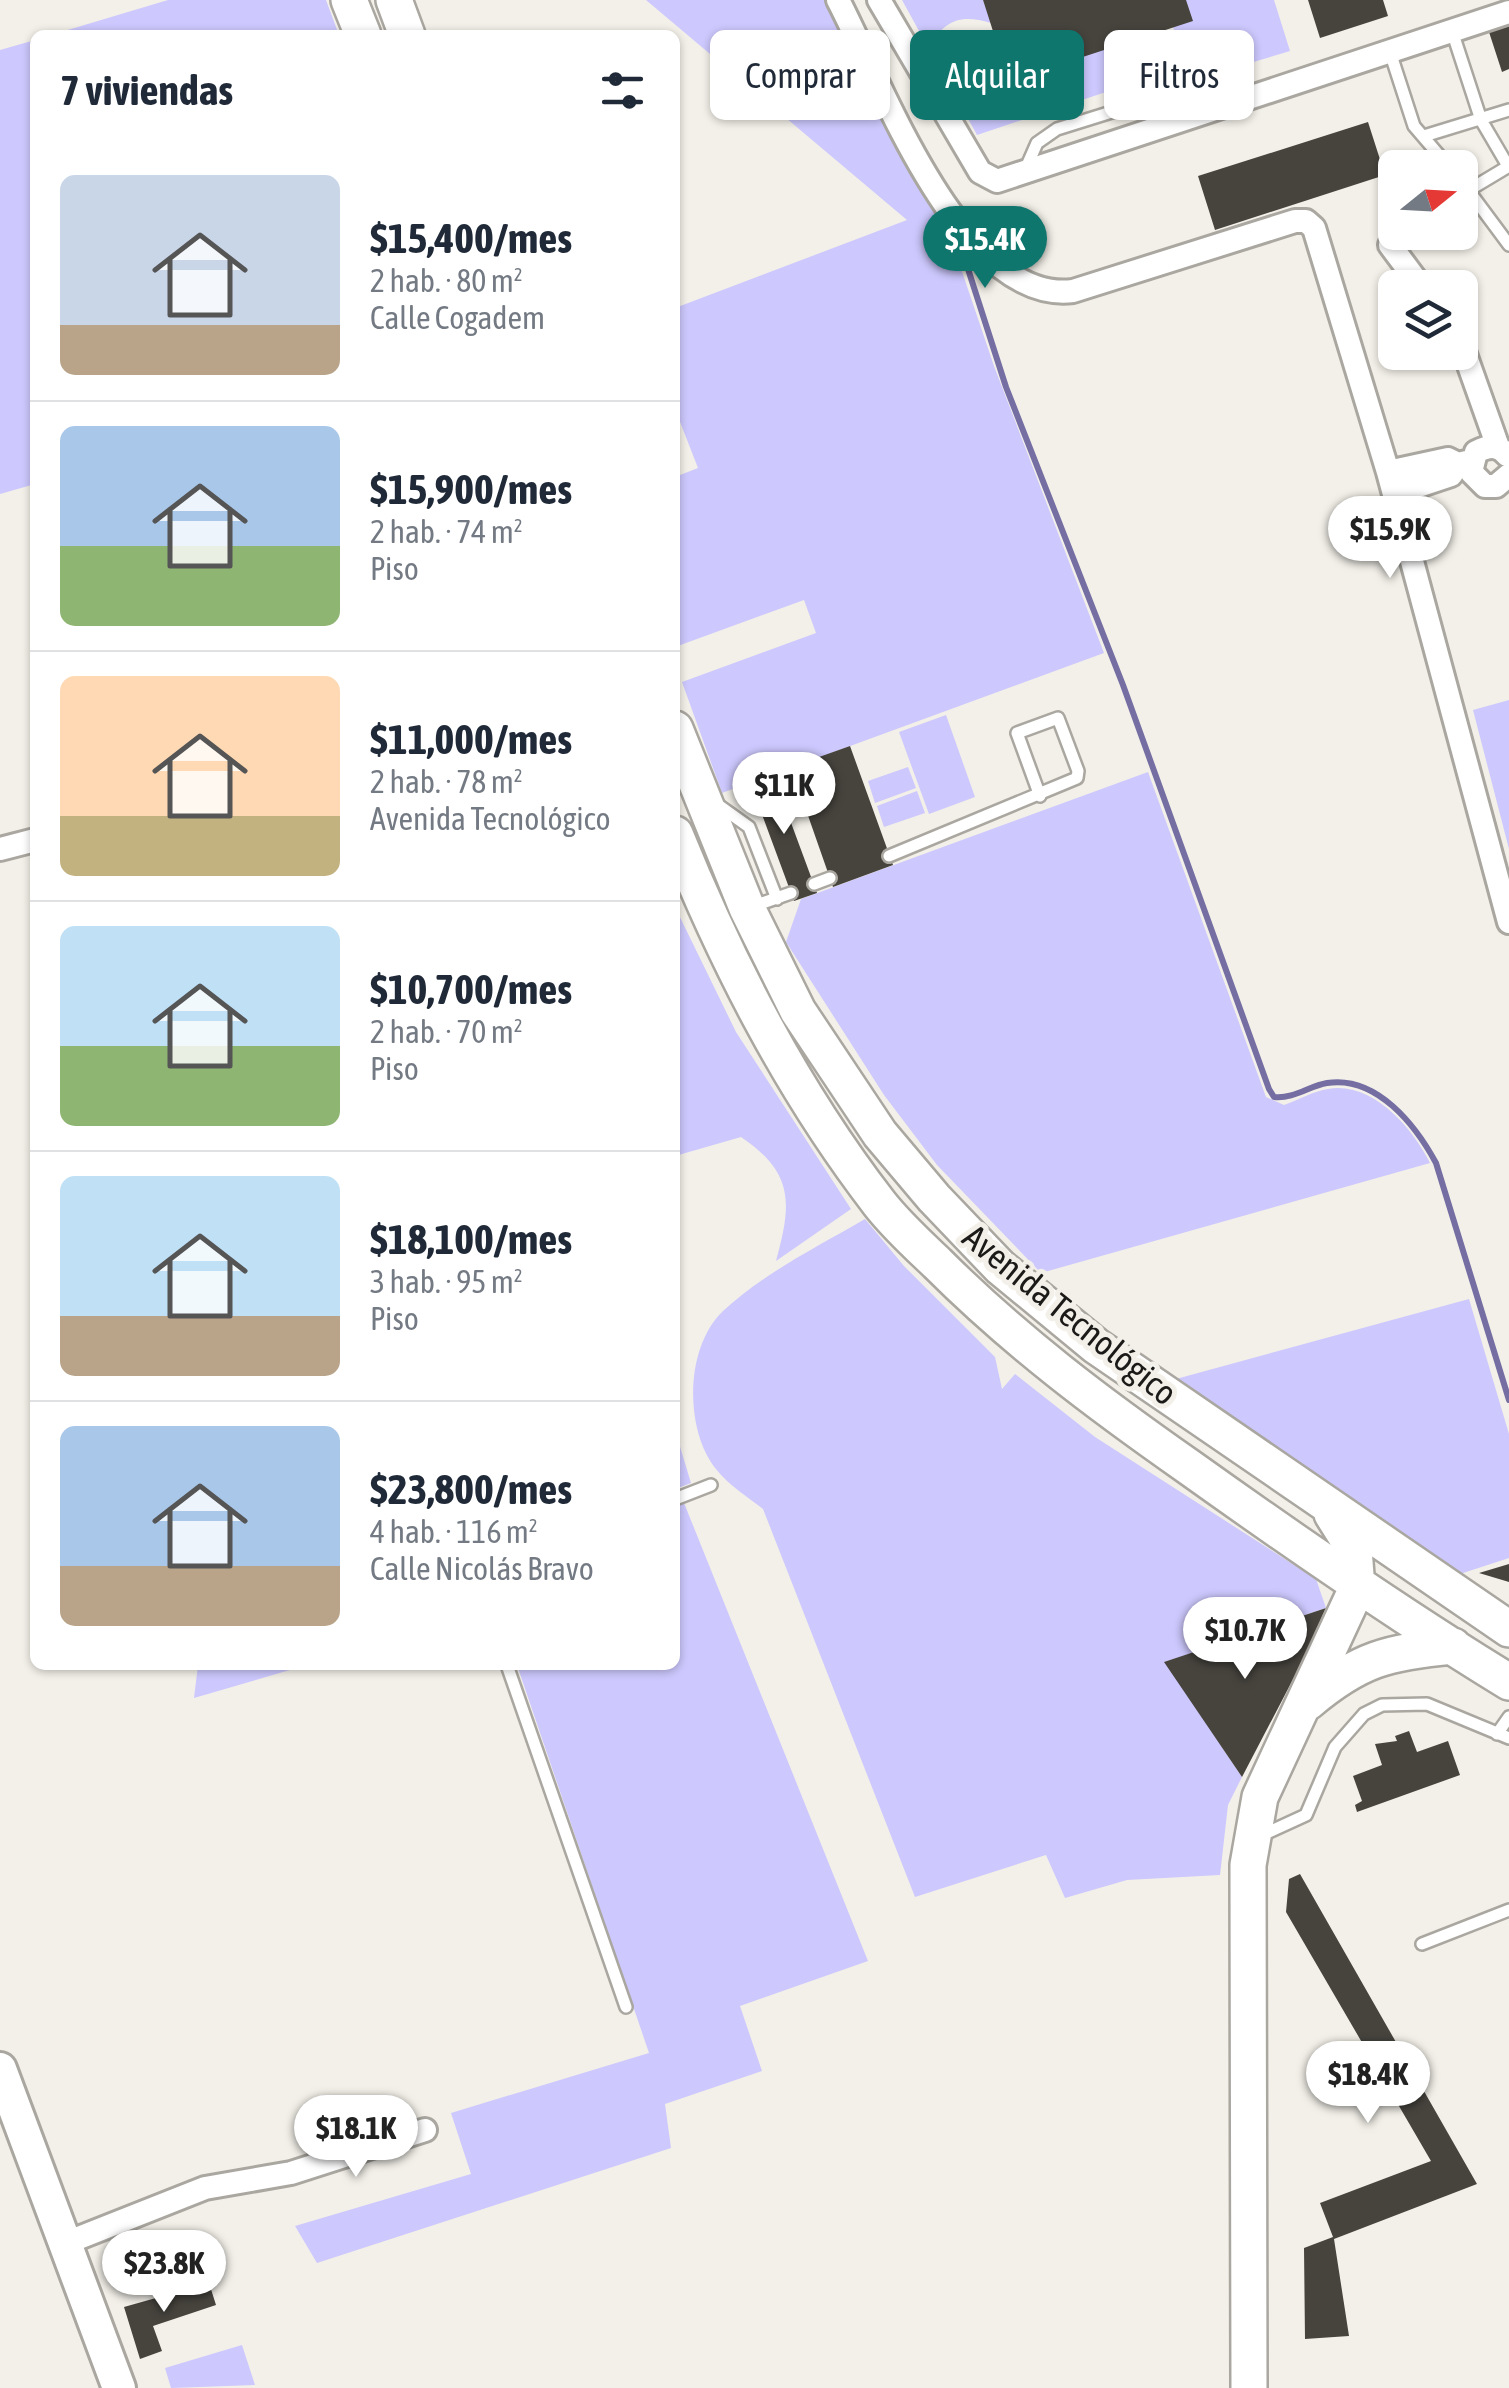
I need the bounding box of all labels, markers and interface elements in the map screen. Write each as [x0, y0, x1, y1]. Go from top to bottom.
chip: Comprar [710, 30, 890, 120]
chip: Alquilar [910, 30, 1084, 120]
chip: Filtros [1104, 30, 1254, 120]
icon: filters [595, 63, 650, 118]
text: 7 viviendas [60, 66, 233, 114]
north arrow [1378, 150, 1478, 250]
map controls [1378, 150, 1478, 370]
pin: $15.4K [904, 206, 1066, 291]
text: $15,400/mes [370, 214, 572, 262]
icon: home [140, 215, 260, 335]
text: $15.4K [945, 220, 1025, 257]
text: 2 hab. · 80 m² [370, 262, 523, 299]
button: layers [1378, 270, 1478, 370]
text: Calle Cogadem [370, 299, 545, 336]
text: $15,900/mes [370, 465, 572, 513]
icon: home [140, 466, 260, 586]
pin: $15.9K [1309, 496, 1471, 581]
text: $15.9K [1350, 510, 1430, 547]
text: 2 hab. · 74 m² [370, 513, 523, 550]
text: Piso [370, 550, 419, 587]
text: $11,000/mes [370, 715, 572, 763]
icon: home [140, 716, 260, 836]
pin: $11K [725, 752, 843, 837]
text: 2 hab. · 78 m² [370, 763, 523, 800]
text: $11K [754, 766, 814, 803]
text: Avenida Tecnológico [370, 800, 610, 837]
text: $10,700/mes [370, 965, 572, 1013]
icon: home [140, 966, 260, 1086]
text: 2 hab. · 70 m² [370, 1013, 523, 1050]
text: Piso [370, 1050, 419, 1087]
text: $18,100/mes [370, 1215, 572, 1263]
icon: home [140, 1216, 260, 1336]
street label: Avenida Tecnológico [956, 1216, 1185, 1413]
text: 3 hab. · 95 m² [370, 1263, 523, 1300]
text: Piso [370, 1300, 419, 1337]
text: $23,800/mes [370, 1465, 572, 1513]
icon: home [140, 1466, 260, 1586]
text: 4 hab. · 116 m² [370, 1513, 538, 1550]
text: Calle Nicolás Bravo [370, 1550, 594, 1587]
pin: $10.7K [1164, 1597, 1326, 1682]
text: $10.7K [1205, 1611, 1285, 1648]
pin: $18.4K [1287, 2041, 1449, 2126]
text: $18.4K [1328, 2055, 1408, 2092]
pin: $18.1K [275, 2095, 437, 2180]
text: $18.1K [316, 2109, 396, 2146]
pin: $23.8K [83, 2230, 245, 2315]
text: $23.8K [124, 2244, 204, 2281]

